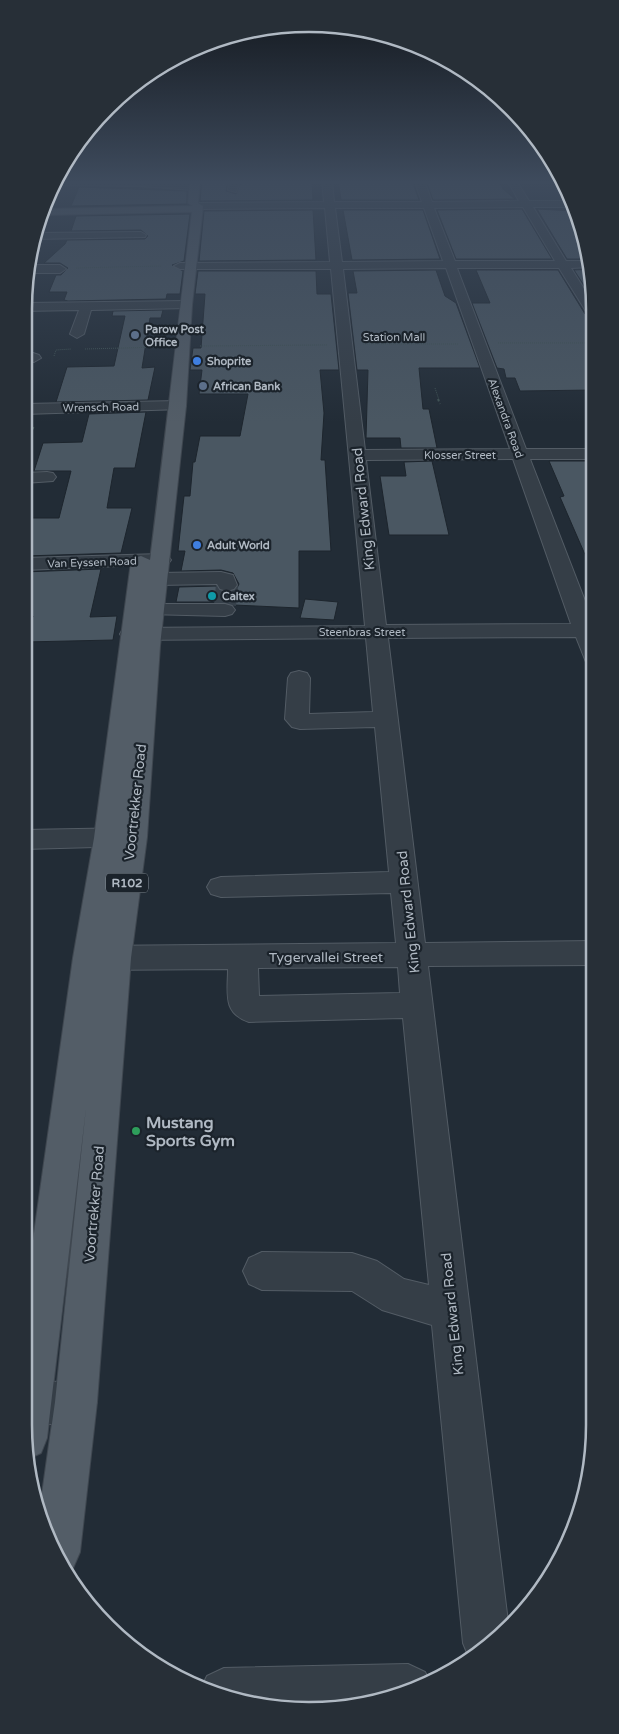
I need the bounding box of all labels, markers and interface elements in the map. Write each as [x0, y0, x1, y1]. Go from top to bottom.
place label: Parow Post Office [145, 323, 205, 349]
marker: Parow Post Office [129, 329, 141, 341]
street label: Station Mall [363, 331, 425, 344]
marker: Shoprite [191, 355, 203, 367]
place label: Shoprite [207, 355, 252, 369]
street label: Alexandra Road [485, 377, 526, 460]
marker: African Bank [197, 380, 209, 392]
place label: African Bank [213, 380, 280, 393]
street label: Wrensch Road [63, 400, 139, 415]
street label: King Edward Road [349, 447, 378, 571]
street label: Klosser Street [424, 449, 496, 462]
marker: Adult World [191, 539, 203, 551]
place label: Adult World [207, 539, 270, 552]
street label: Van Eyssen Road [47, 554, 137, 571]
marker: Caltex [206, 590, 218, 602]
place label: Caltex [222, 590, 255, 603]
street label: Steenbras Street [319, 626, 405, 639]
street label: Voortrekker Road [121, 743, 150, 861]
street label: King Edward Road [394, 850, 423, 974]
road number: R102 [106, 874, 148, 892]
street label: Tygervallei Street [269, 949, 384, 966]
place label: Mustang Sports Gym [146, 1113, 235, 1151]
marker: Mustang Sports Gym [130, 1125, 142, 1137]
street label: Voortrekker Road [81, 1145, 108, 1263]
street label: King Edward Road [438, 1252, 467, 1376]

